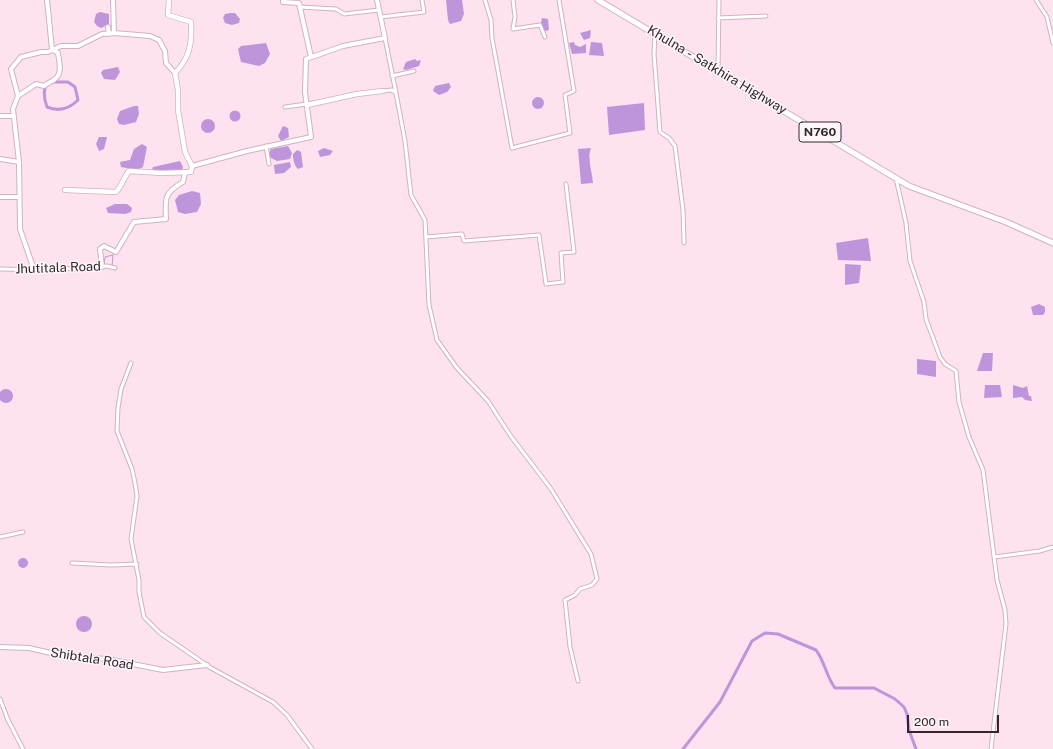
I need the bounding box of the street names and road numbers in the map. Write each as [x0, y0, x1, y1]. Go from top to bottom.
street label: Khulna - Satkhira Highway [644, 22, 790, 118]
road number: N760 [799, 122, 841, 142]
street label: Jhutitala Road [15, 259, 101, 277]
street label: Shibtala Road [49, 645, 135, 673]

